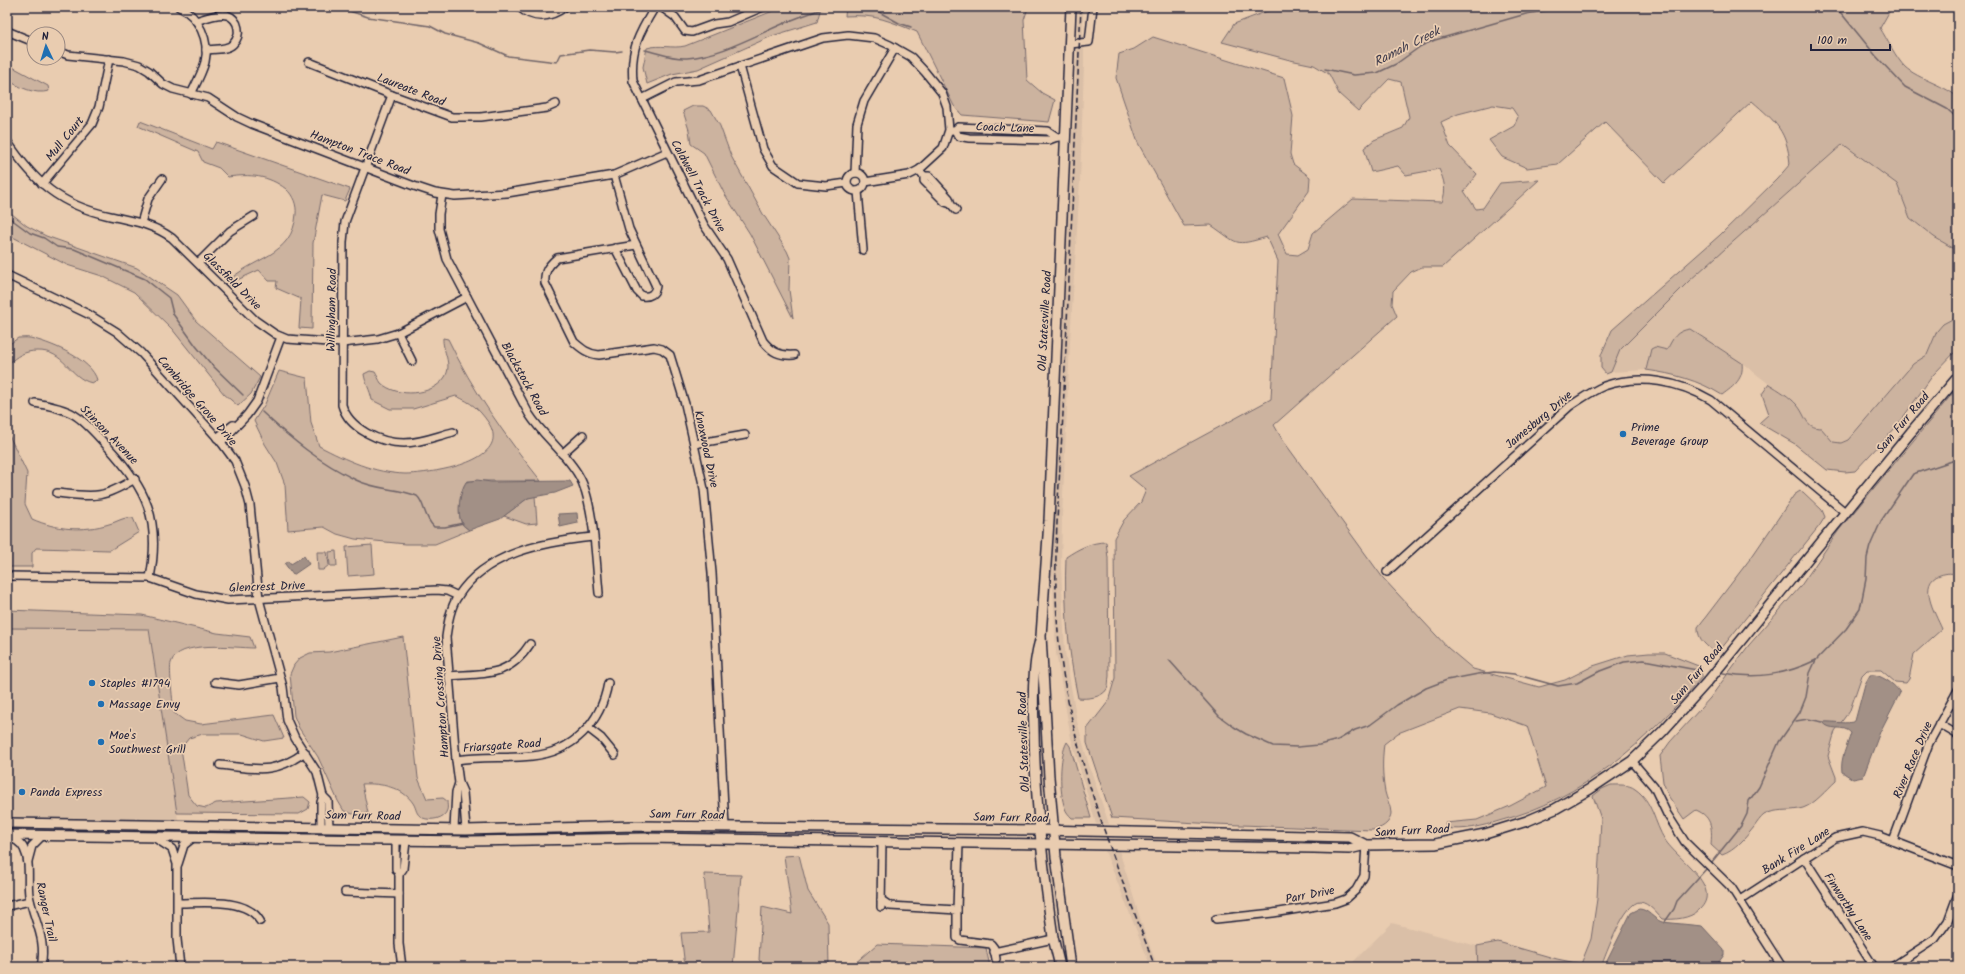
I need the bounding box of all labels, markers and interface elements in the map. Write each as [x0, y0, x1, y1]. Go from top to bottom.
water label: Ramah Creek [1370, 20, 1446, 73]
north arrow [26, 26, 66, 66]
scale bar [1811, 26, 1890, 52]
text: N [41, 28, 50, 46]
text: 100 m [1817, 31, 1848, 50]
street label: Laureate Road [374, 68, 449, 112]
street label: Mull Court [41, 112, 89, 166]
street label: Coach Lane [975, 117, 1035, 139]
street label: Hampton Trace Road [307, 125, 414, 181]
street label: Caldwell Track Drive [665, 136, 731, 236]
street label: Glassfield Drive [198, 247, 266, 315]
street label: Willingham Road [322, 267, 342, 352]
street label: Old Statesville Road [1033, 269, 1057, 372]
street label: Blackstock Road [496, 338, 553, 420]
street label: Cambridge Grove Drive [152, 352, 242, 451]
street label: Jamesburg Drive [1501, 386, 1577, 454]
street label: Sam Furr Road [1872, 387, 1935, 458]
street label: Stinson Avenue [75, 401, 143, 470]
street label: Knoxwood Drive [689, 408, 724, 490]
place label: Prime Beverage Group [1631, 418, 1709, 451]
marker: Prime Beverage Group [1618, 429, 1628, 439]
street label: Glencrest Drive [228, 576, 306, 598]
street label: Hampton Crossing Drive [427, 635, 455, 758]
street label: Sam Furr Road [1666, 638, 1729, 709]
place label: Staples #1794 [100, 674, 171, 693]
marker: Staples #1794 [87, 678, 97, 688]
street label: Old Statesville Road [1013, 690, 1035, 793]
place label: Massage Envy [109, 695, 180, 714]
marker: Massage Envy [96, 699, 106, 709]
street label: River Race Drive [1888, 718, 1938, 802]
place label: Moe's Southwest Grill [109, 726, 186, 759]
street label: Friarsgate Road [462, 734, 543, 758]
marker: Moe's Southwest Grill [96, 737, 106, 747]
place label: Panda Express [30, 783, 102, 802]
marker: Panda Express [17, 787, 27, 797]
street label: Sam Furr Road [649, 805, 726, 825]
street label: Sam Furr Road [325, 806, 402, 826]
street label: Sam Furr Road [973, 808, 1050, 828]
street label: Sam Furr Road [1374, 819, 1451, 842]
street label: Bank Fire Lane [1758, 822, 1834, 880]
street label: Finworthy Lane [1819, 869, 1878, 946]
street label: Ranger Trail [30, 880, 62, 944]
street label: Parr Drive [1284, 881, 1337, 909]

